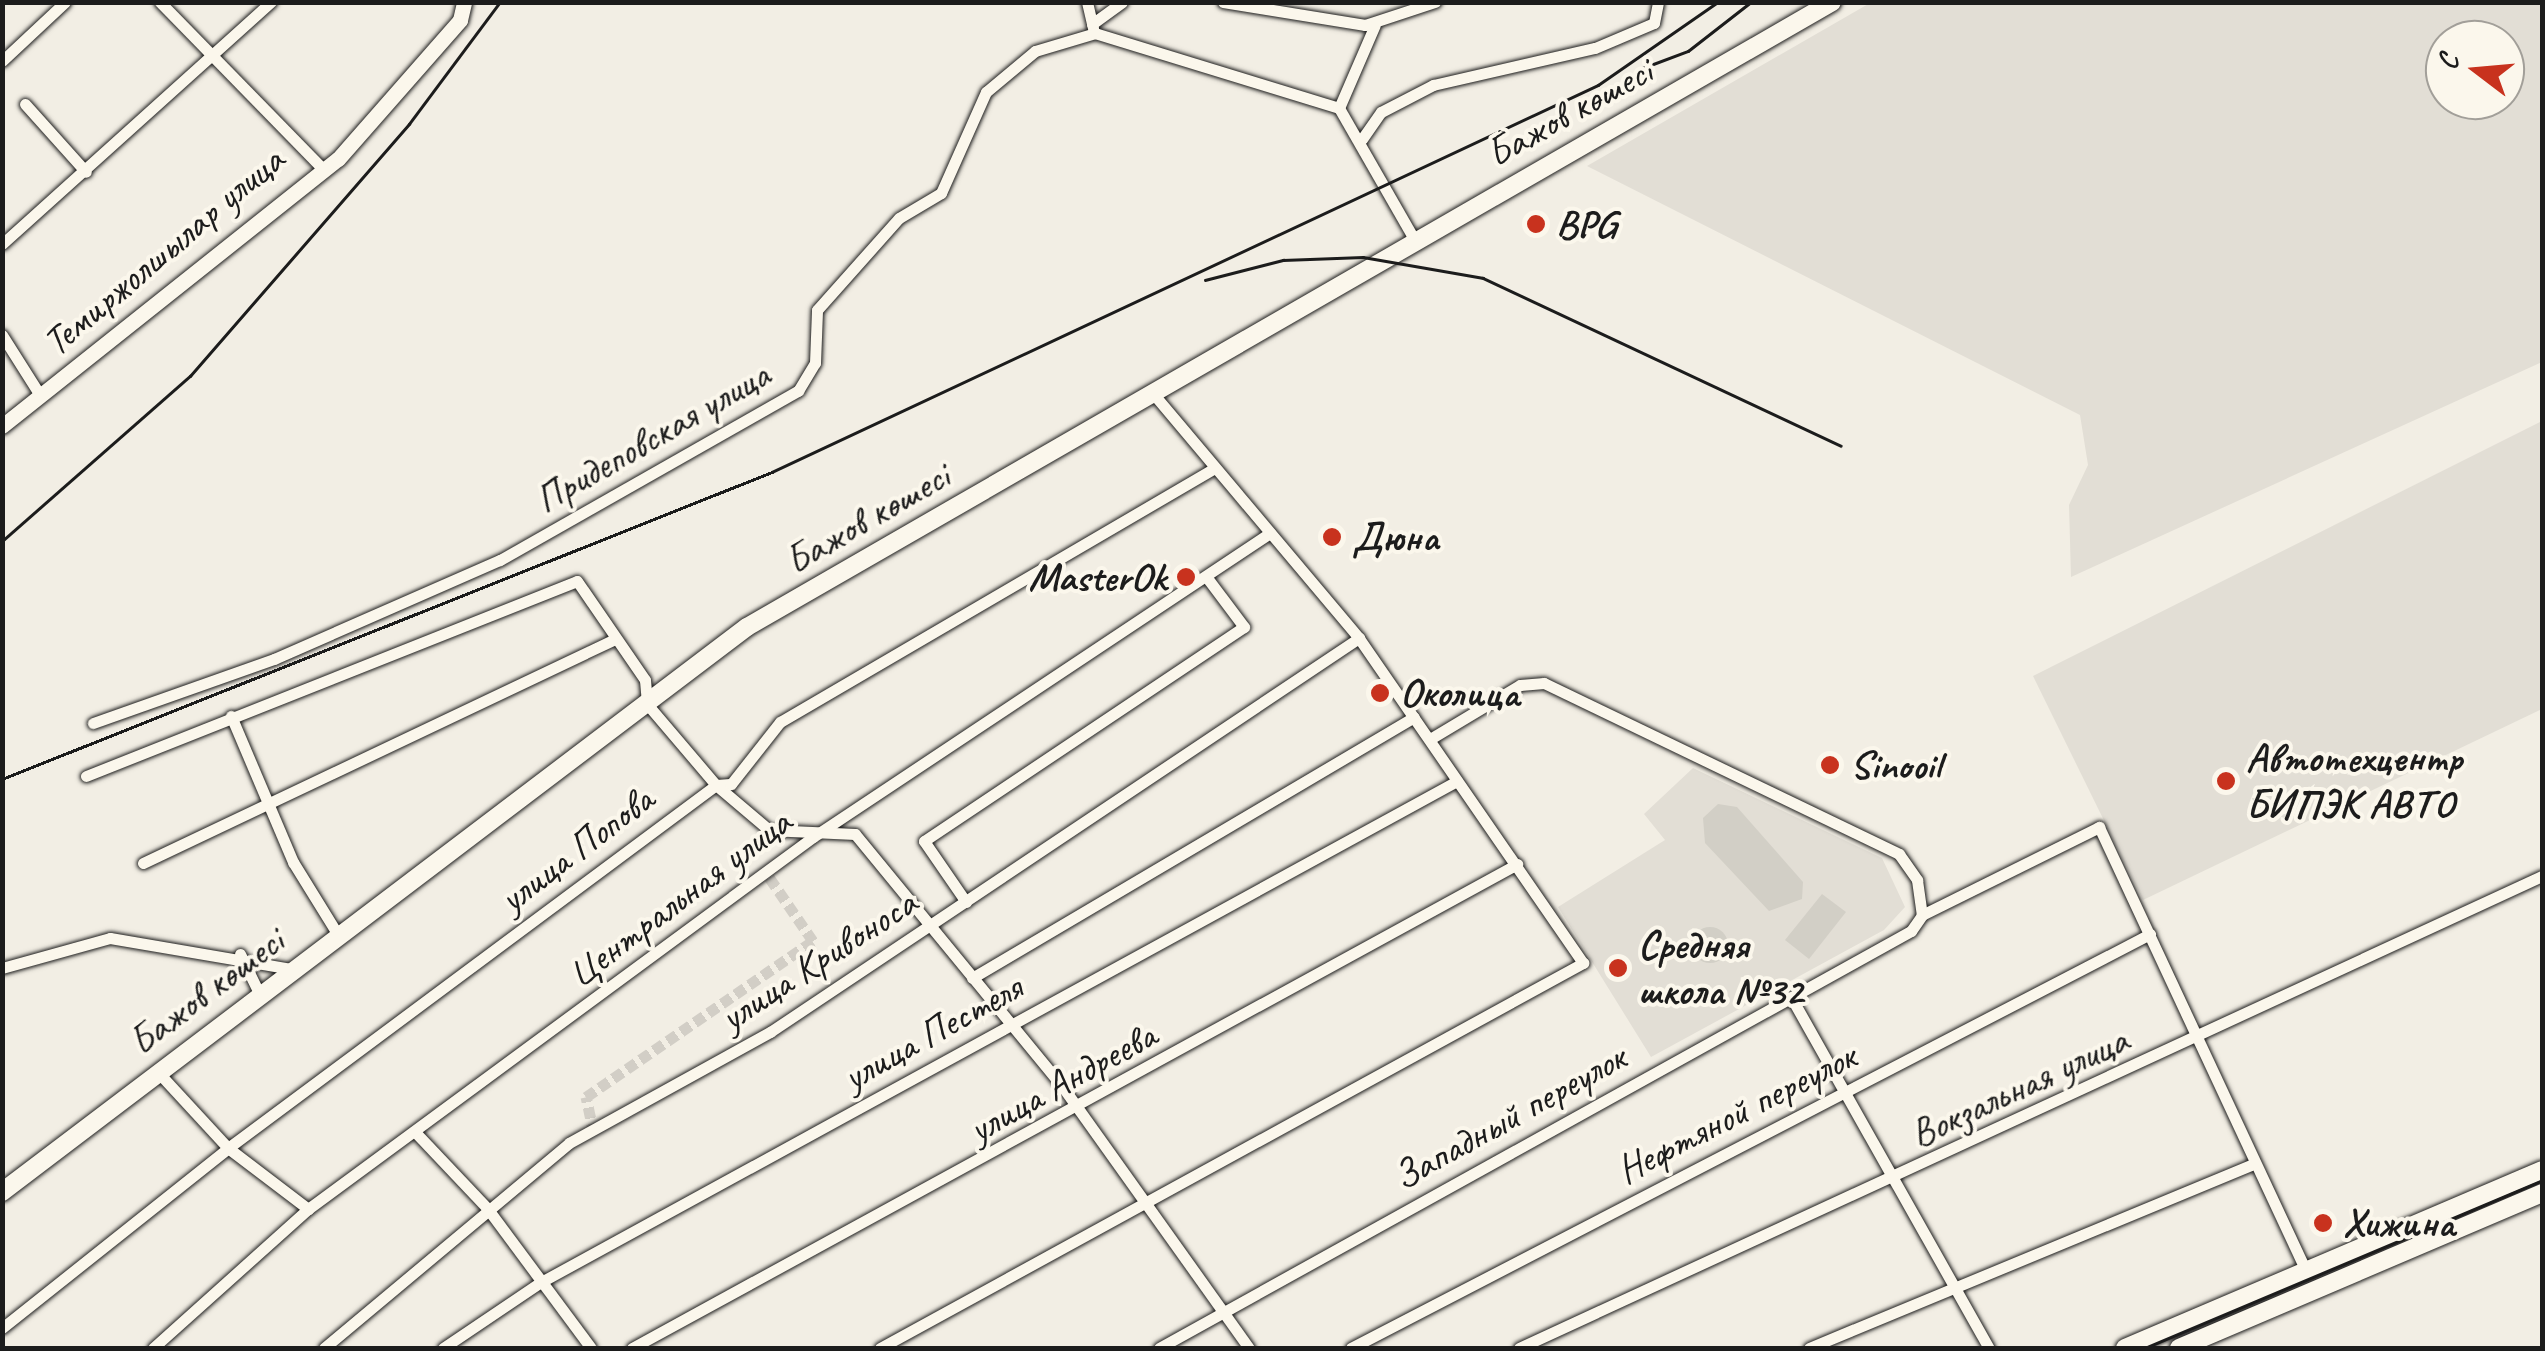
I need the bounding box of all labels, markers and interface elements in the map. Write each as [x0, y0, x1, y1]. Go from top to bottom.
north arrow [2425, 20, 2525, 120]
street label: Бажов көшесі [1478, 47, 1660, 177]
text: С [2429, 51, 2466, 74]
street label: Темиржолшылар улица [32, 136, 294, 366]
place label: BPG [1556, 200, 1616, 248]
marker: BPG [1525, 213, 1547, 235]
street label: Придеповская улица [525, 350, 779, 524]
street label: Бажов көшесі [776, 452, 958, 584]
place label: Дюна [1352, 513, 1439, 561]
marker: Дюна [1321, 526, 1343, 548]
place label: MasterOk [1028, 553, 1166, 601]
marker: MasterOk [1175, 566, 1197, 588]
place label: Околица [1400, 669, 1519, 717]
marker: Околица [1369, 682, 1391, 704]
place label: Автотехцентр БИПЭК АВТО [2246, 734, 2463, 828]
place label: Sinooil [1850, 741, 1941, 789]
marker: Sinooil [1819, 754, 1841, 776]
marker: Автотехцентр БИПЭК АВТО [2215, 770, 2237, 792]
street label: улица Попова [489, 775, 663, 923]
street label: Центральная улица [557, 798, 801, 998]
street label: улица Кривоноса [711, 879, 925, 1041]
street label: Бажов көшесі [119, 917, 293, 1065]
place label: Средняя школа №32 [1638, 921, 1803, 1015]
marker: Средняя школа №32 [1607, 957, 1629, 979]
street label: улица Пестеля [832, 962, 1032, 1102]
street label: улица Андреева [961, 1011, 1163, 1153]
street label: Вокзальная улица [1902, 1015, 2136, 1159]
street label: Нефтяной переулок [1608, 1032, 1864, 1194]
street label: Западный переулок [1384, 1033, 1634, 1201]
place label: Хижина [2343, 1199, 2455, 1247]
marker: Хижина [2312, 1212, 2334, 1234]

